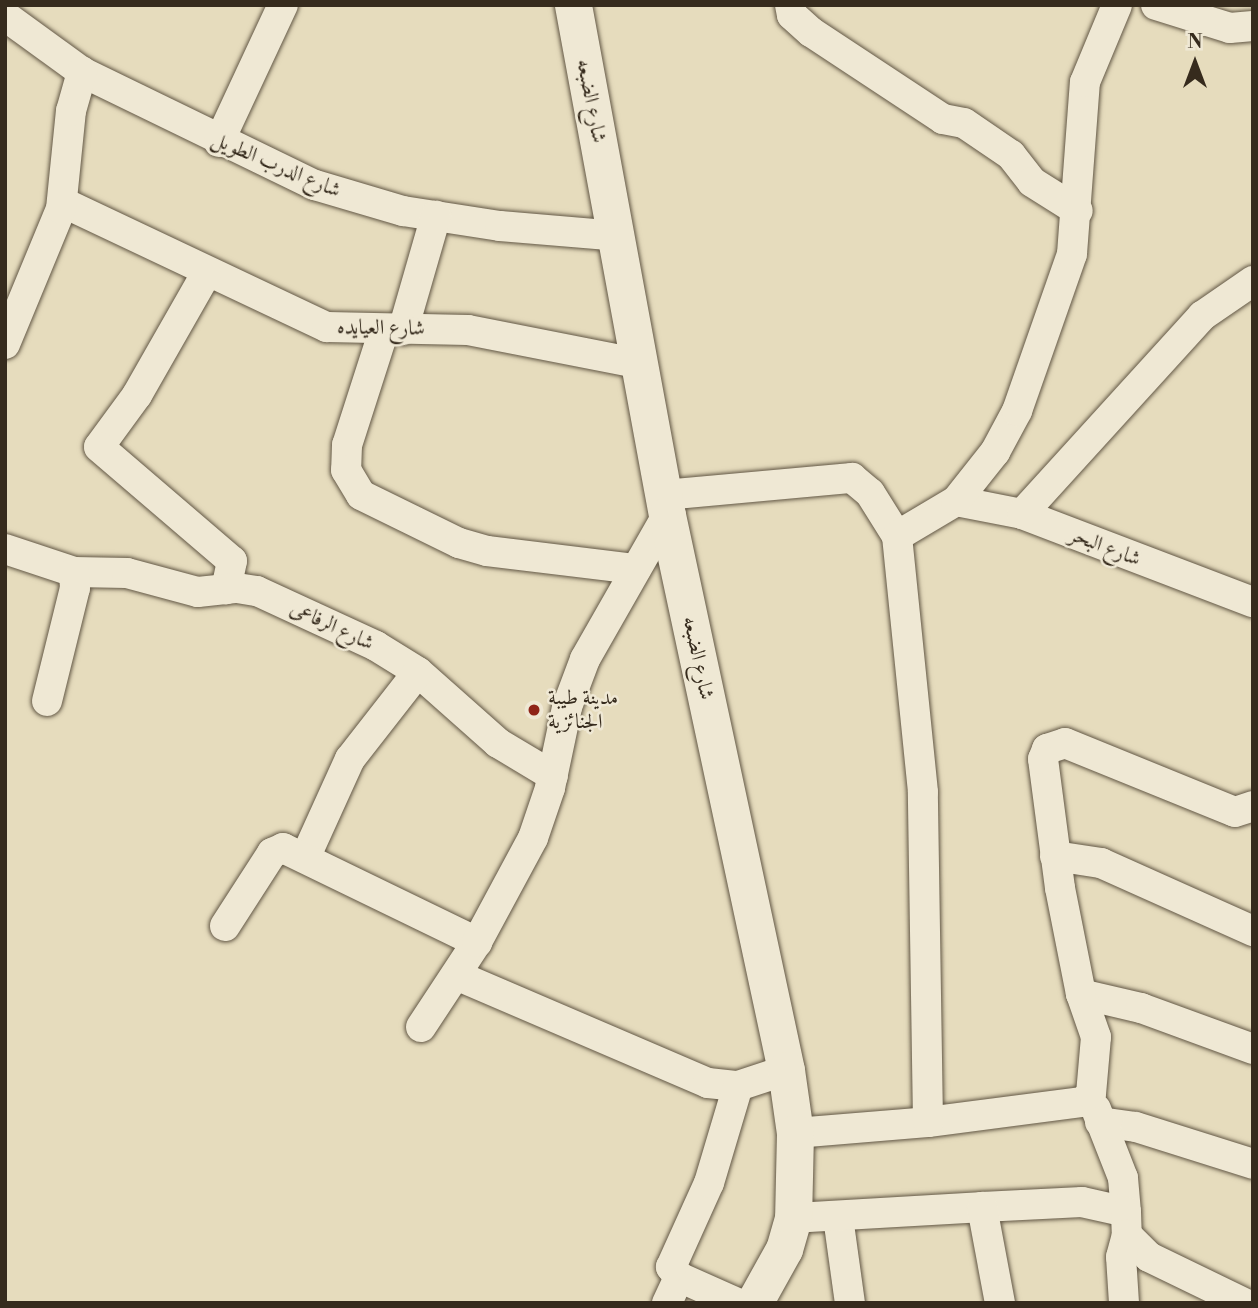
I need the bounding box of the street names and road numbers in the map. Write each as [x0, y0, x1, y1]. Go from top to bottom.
street label: شارع الضبعه [571, 57, 611, 145]
street label: شارع الدرب الطويل [208, 126, 344, 204]
street label: شارع العيايده [337, 315, 425, 341]
street label: شارع البحر [1066, 522, 1144, 572]
street label: شارع الرفاعى [286, 596, 378, 656]
street label: شارع الضبعه [677, 614, 719, 702]

